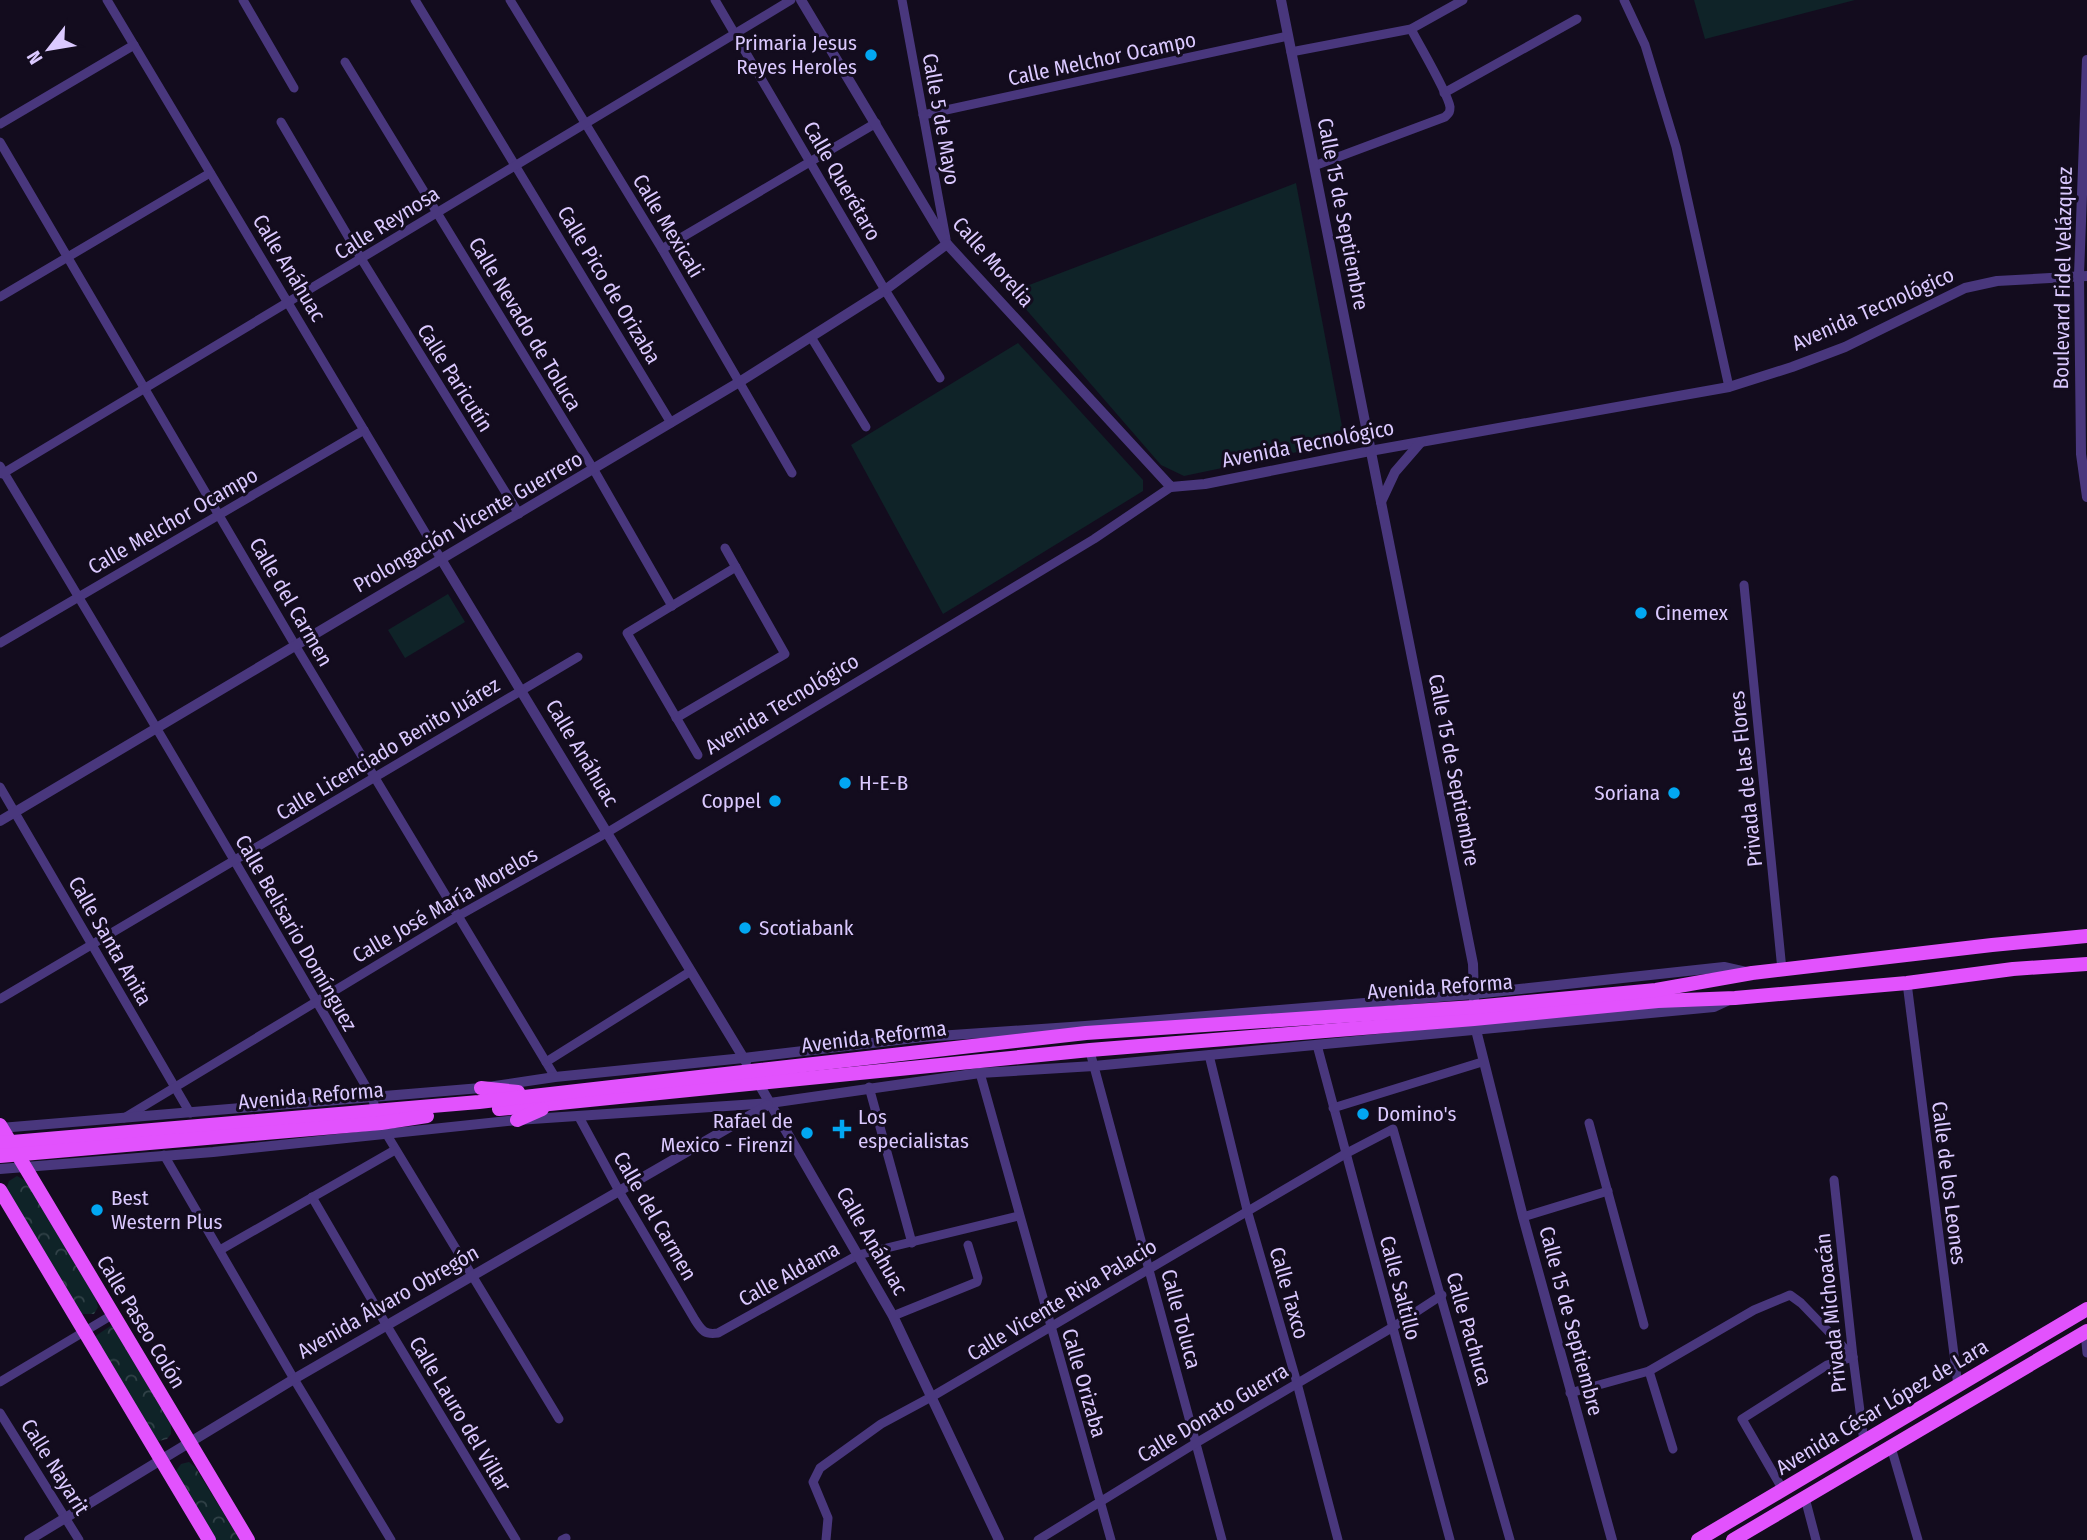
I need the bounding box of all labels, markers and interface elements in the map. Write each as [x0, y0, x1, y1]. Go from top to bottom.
north arrow [14, 14, 84, 84]
street label: Calle Melchor Ocampo [1006, 26, 1198, 92]
place label: Primaria Jesus Reyes Heroles [735, 30, 857, 80]
text: N [22, 47, 48, 68]
marker: Primaria Jesus Reyes Heroles [863, 47, 879, 63]
street label: Calle 5 de Mayo [917, 51, 965, 187]
street label: Calle 15 de Septiembre [1312, 116, 1374, 312]
street label: Calle Querétaro [797, 117, 887, 245]
street label: Boulevard Fidel Velázquez [2048, 166, 2078, 390]
street label: Calle Mexicali [627, 170, 709, 282]
street label: Calle Reynosa [330, 180, 444, 266]
street label: Calle Pico de Orizaba [552, 201, 666, 369]
street label: Calle Anáhuac [247, 210, 331, 326]
street label: Calle Morelia [947, 212, 1039, 312]
street label: Calle Nevado de Toluca [463, 232, 587, 416]
street label: Avenida Tecnológico [1788, 262, 1958, 356]
street label: Calle Paricutín [411, 319, 499, 437]
street label: Avenida Tecnológico [1220, 415, 1396, 473]
street label: Prolongación Vicente Guerrero [349, 446, 587, 598]
street label: Calle Melchor Ocampo [84, 462, 262, 580]
street label: Calle del Carmen [244, 533, 338, 671]
place label: Cinemex [1655, 600, 1729, 626]
marker: Cinemex [1633, 605, 1649, 621]
street label: Avenida Tecnológico [700, 648, 864, 760]
street label: Calle Licenciado Benito Juárez [271, 672, 505, 826]
street label: Calle 15 de Septiembre [1423, 672, 1485, 868]
street label: Privada de las Flores [1724, 690, 1768, 868]
street label: Calle Anáhuac [540, 695, 624, 811]
place label: H-E-B [859, 770, 908, 796]
marker: H-E-B [837, 775, 853, 791]
place label: Soriana [1594, 780, 1660, 806]
marker: Soriana [1666, 785, 1682, 801]
place label: Coppel [701, 788, 761, 814]
marker: Coppel [767, 793, 783, 809]
street label: Calle Belisario Domínguez [229, 830, 363, 1036]
street label: Calle José María Morelos [348, 841, 542, 969]
street label: Calle Santa Anita [62, 872, 158, 1010]
place label: Scotiabank [759, 915, 854, 941]
marker: Scotiabank [737, 920, 753, 936]
street label: Avenida Reforma [1366, 969, 1514, 1005]
street label: Avenida Reforma [800, 1015, 948, 1059]
street label: Avenida Reforma [237, 1077, 385, 1115]
street label: Calle de los Leones [1926, 1100, 1972, 1266]
place label: Domino's [1377, 1101, 1457, 1127]
place label: Los especialistas [858, 1104, 969, 1154]
marker: Domino's [1355, 1106, 1371, 1122]
place label: Rafael de Mexico - Firenzi [661, 1108, 793, 1158]
marker: Los especialistas [832, 1119, 852, 1139]
marker: Rafael de Mexico - Firenzi [799, 1125, 815, 1141]
street label: Calle del Carmen [608, 1147, 702, 1285]
street label: Calle Anáhuac [831, 1182, 913, 1300]
place label: Best Western Plus [111, 1185, 222, 1235]
marker: Best Western Plus [89, 1202, 105, 1218]
street label: Calle 15 de Septiembre [1533, 1223, 1609, 1419]
street label: Privada Michoacán [1810, 1232, 1852, 1394]
street label: Calle Vicente Riva Palacio [962, 1233, 1162, 1367]
street label: Calle Saltillo [1374, 1233, 1426, 1343]
street label: Calle Aldama [734, 1236, 844, 1312]
street label: Avenida Álvaro Obregón [293, 1239, 483, 1365]
street label: Calle Taxco [1263, 1244, 1315, 1342]
street label: Calle Paseo Colón [91, 1251, 191, 1393]
street label: Calle Toluca [1155, 1266, 1207, 1372]
street label: Calle Pachuca [1440, 1269, 1498, 1389]
street label: Calle Orizaba [1056, 1325, 1112, 1441]
street label: Calle Lauro del Villar [403, 1332, 517, 1497]
street label: Avenida César López de Lara [1771, 1333, 1993, 1481]
street label: Calle Donato Guerra [1133, 1358, 1293, 1468]
street label: Calle Nayarit [15, 1414, 95, 1520]

